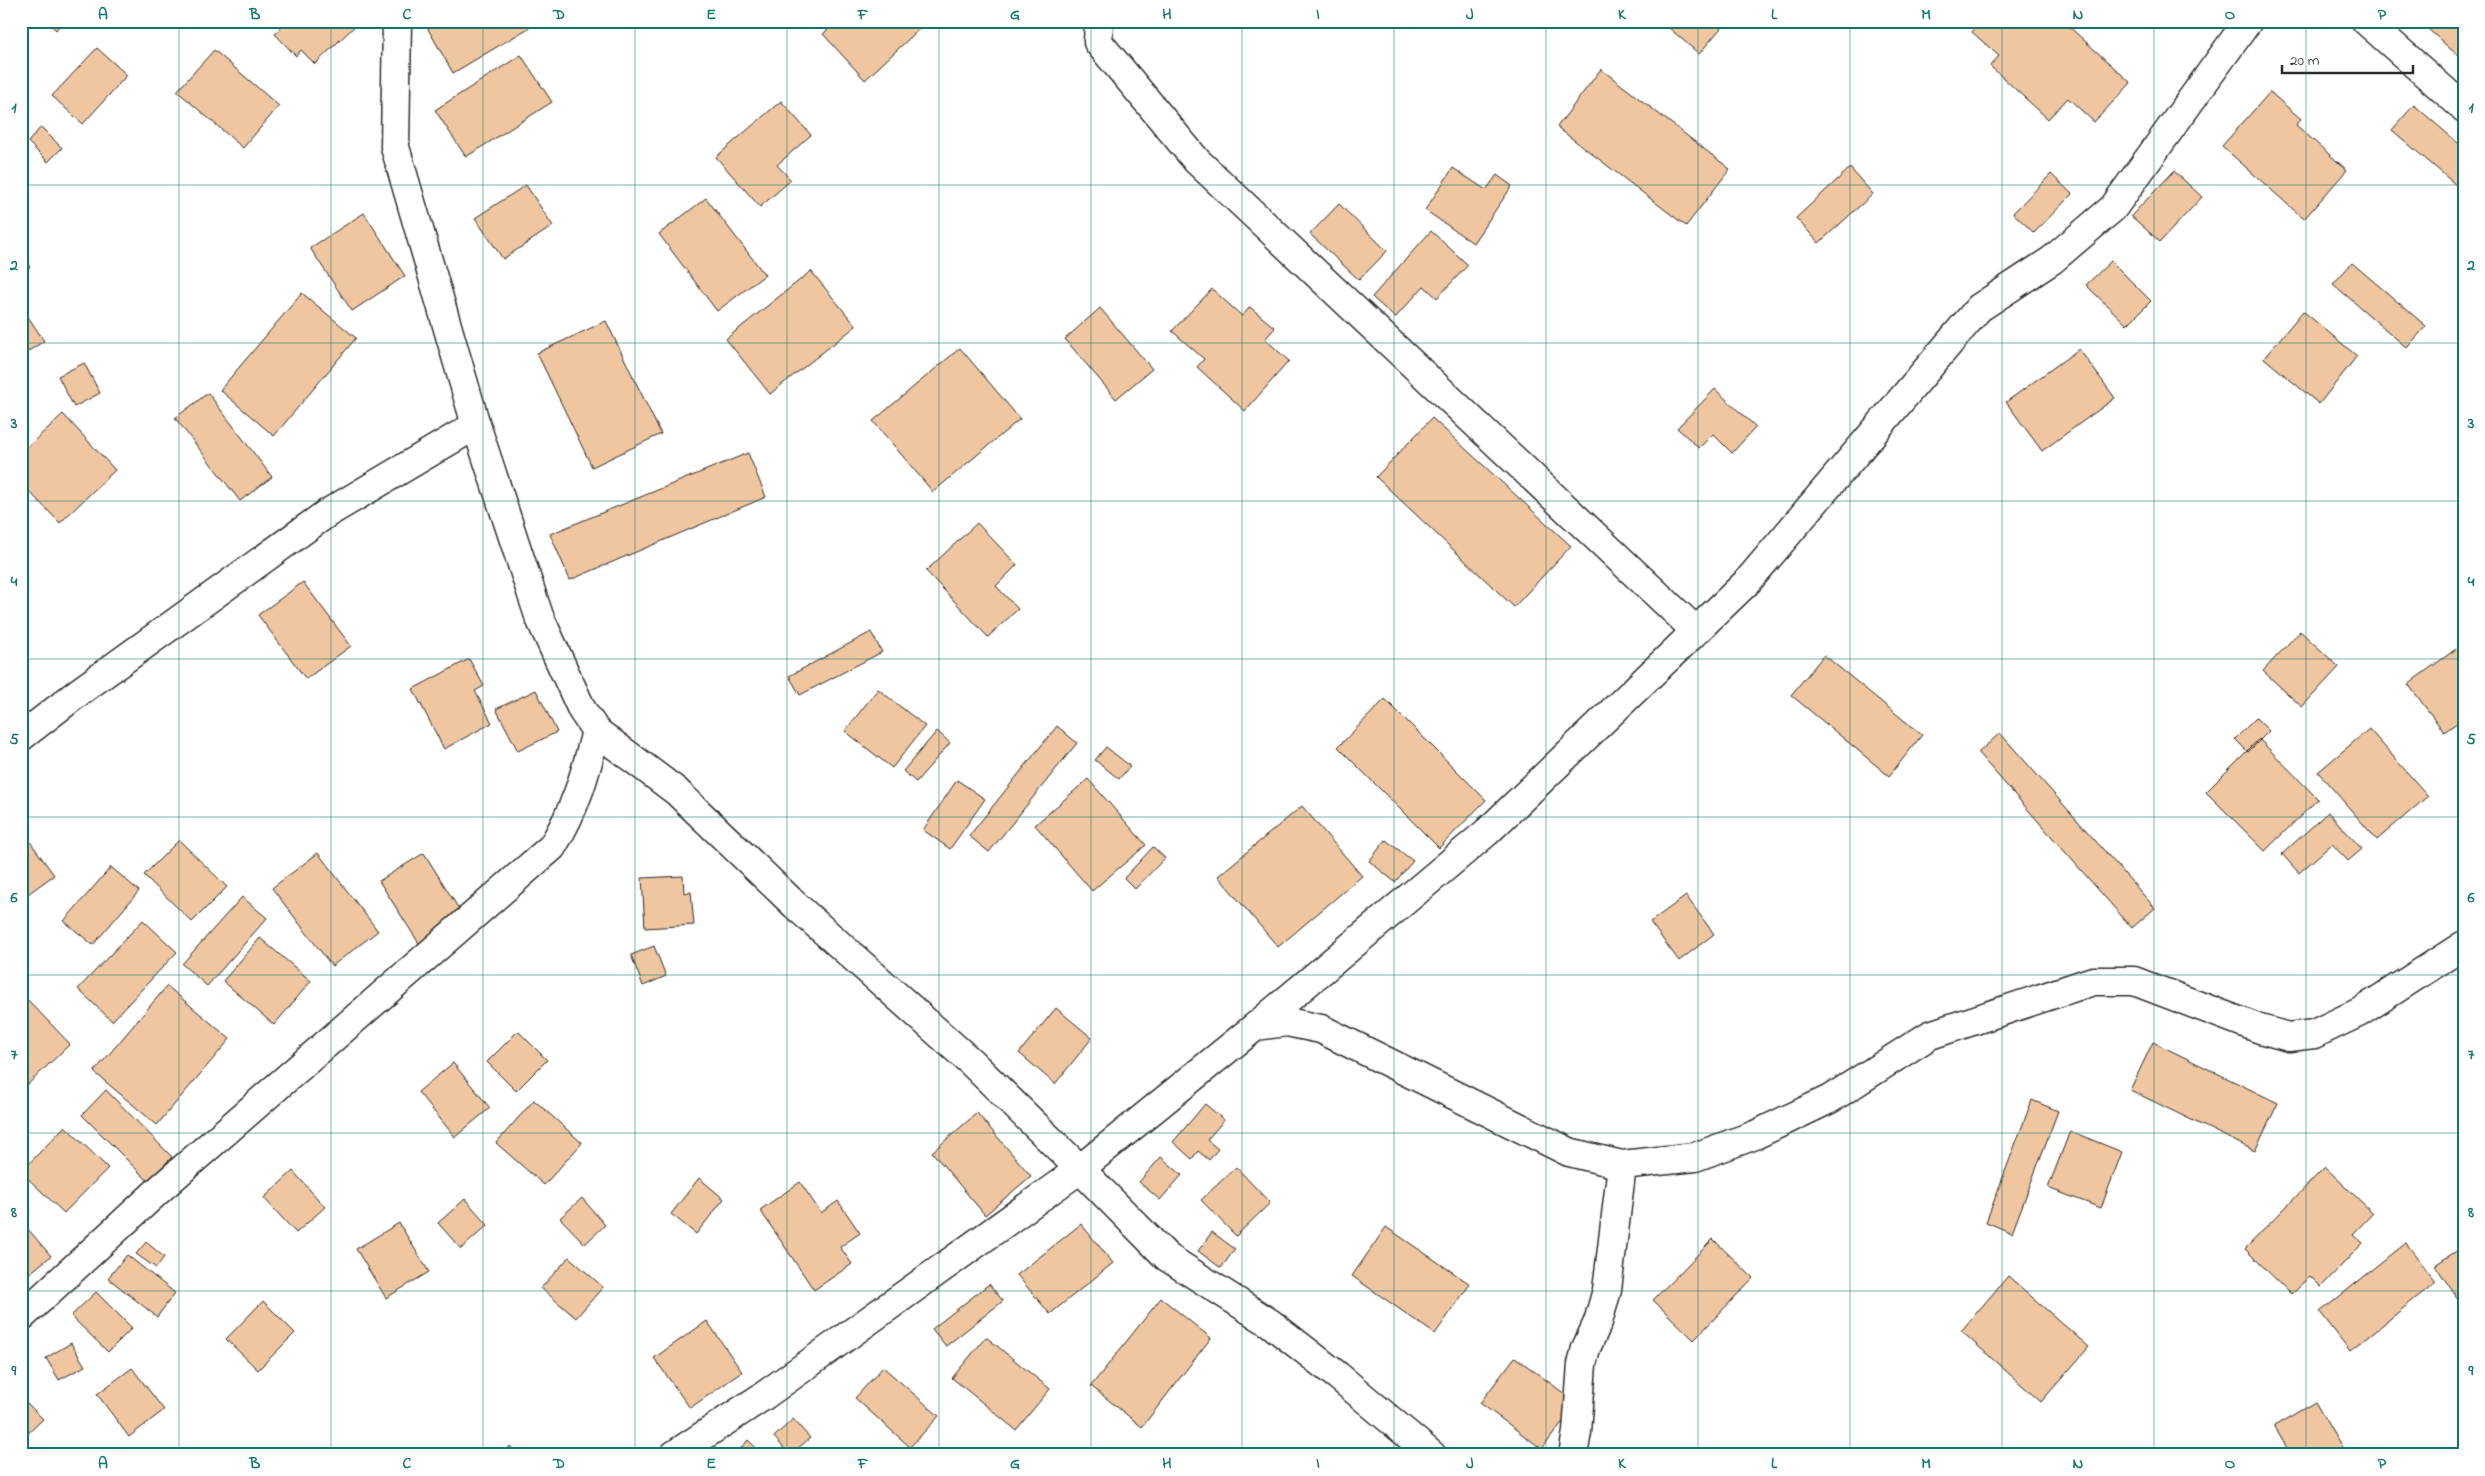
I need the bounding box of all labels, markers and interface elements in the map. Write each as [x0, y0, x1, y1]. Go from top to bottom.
text: A [98, 3, 108, 27]
text: B [249, 3, 261, 27]
text: C [403, 3, 412, 27]
text: D [552, 3, 565, 27]
text: E [706, 3, 716, 27]
text: F [857, 3, 869, 27]
text: G [1010, 3, 1020, 27]
text: H [1162, 3, 1172, 27]
text: I [1316, 3, 1320, 27]
text: J [1466, 3, 1474, 27]
text: K [1618, 3, 1627, 27]
text: L [1771, 3, 1778, 27]
text: M [1921, 3, 1931, 27]
text: N [2073, 3, 2084, 27]
text: O [2225, 3, 2236, 27]
text: P [2378, 3, 2387, 27]
scale bar [2282, 42, 2414, 74]
text: 20 m [2290, 50, 2320, 72]
text: 1 [11, 96, 17, 120]
text: 1 [2468, 96, 2474, 120]
text: 2 [9, 254, 18, 278]
text: 2 [2466, 254, 2475, 278]
text: 3 [10, 412, 18, 436]
text: 3 [2467, 412, 2475, 436]
text: 4 [10, 570, 18, 594]
text: 4 [2467, 570, 2475, 594]
text: 5 [9, 728, 19, 752]
text: 5 [2466, 728, 2476, 752]
text: 6 [9, 886, 18, 910]
text: 6 [2466, 886, 2475, 910]
text: 7 [11, 1043, 18, 1067]
text: 7 [2468, 1043, 2475, 1067]
text: 8 [10, 1201, 17, 1225]
text: 8 [2467, 1201, 2474, 1225]
text: 9 [11, 1359, 17, 1383]
text: 9 [2468, 1359, 2474, 1383]
text: A [98, 1452, 108, 1476]
text: B [249, 1452, 261, 1476]
text: C [403, 1452, 412, 1476]
text: D [552, 1452, 565, 1476]
text: E [706, 1452, 716, 1476]
text: F [857, 1452, 869, 1476]
text: G [1010, 1452, 1020, 1476]
text: H [1162, 1452, 1172, 1476]
text: I [1316, 1452, 1320, 1476]
text: J [1466, 1452, 1474, 1476]
text: K [1618, 1452, 1627, 1476]
text: L [1771, 1452, 1778, 1476]
text: M [1921, 1452, 1931, 1476]
text: N [2073, 1452, 2084, 1476]
text: O [2225, 1452, 2236, 1476]
text: P [2378, 1452, 2387, 1476]

